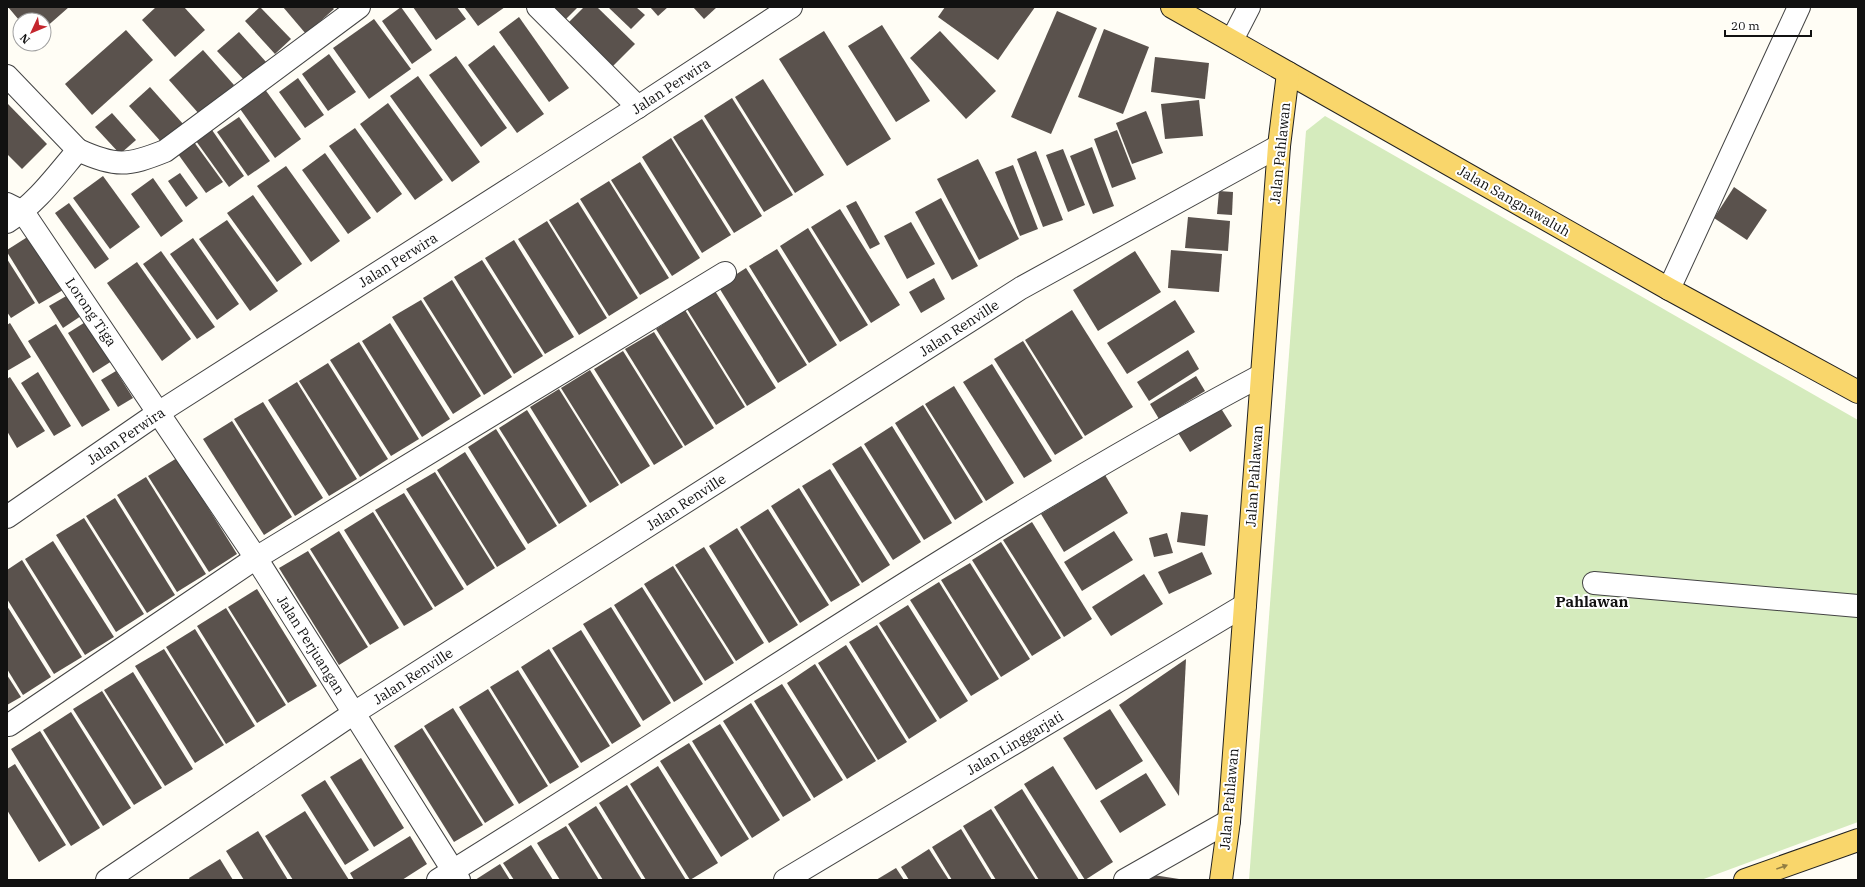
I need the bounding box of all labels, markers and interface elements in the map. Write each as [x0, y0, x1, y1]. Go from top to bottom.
north arrow [12, 12, 52, 52]
scale bar [1725, 12, 1811, 38]
text: 20 m [1731, 18, 1760, 33]
text: N [17, 31, 33, 47]
street label: Jalan Perwira [628, 54, 714, 118]
street label: Jalan Pahlawan [1266, 101, 1294, 205]
street label: Jalan Sangnawaluh [1455, 161, 1574, 241]
street label: Jalan Perwira [355, 228, 441, 291]
street label: Lorong Tiga [61, 274, 121, 350]
street label: Jalan Renville [916, 296, 1002, 360]
street label: Jalan Perwira [84, 403, 169, 469]
street label: Jalan Pahlawan [1241, 424, 1267, 528]
street label: Jalan Renville [643, 470, 729, 534]
street label: Jalan Perjuangan [273, 592, 349, 698]
district label: Pahlawan [1556, 592, 1628, 611]
street label: Jalan Renville [370, 644, 456, 708]
street label: Jalan Linggarjati [963, 707, 1067, 779]
street label: Jalan Pahlawan [1216, 747, 1242, 851]
one-way arrow [1776, 863, 1788, 869]

